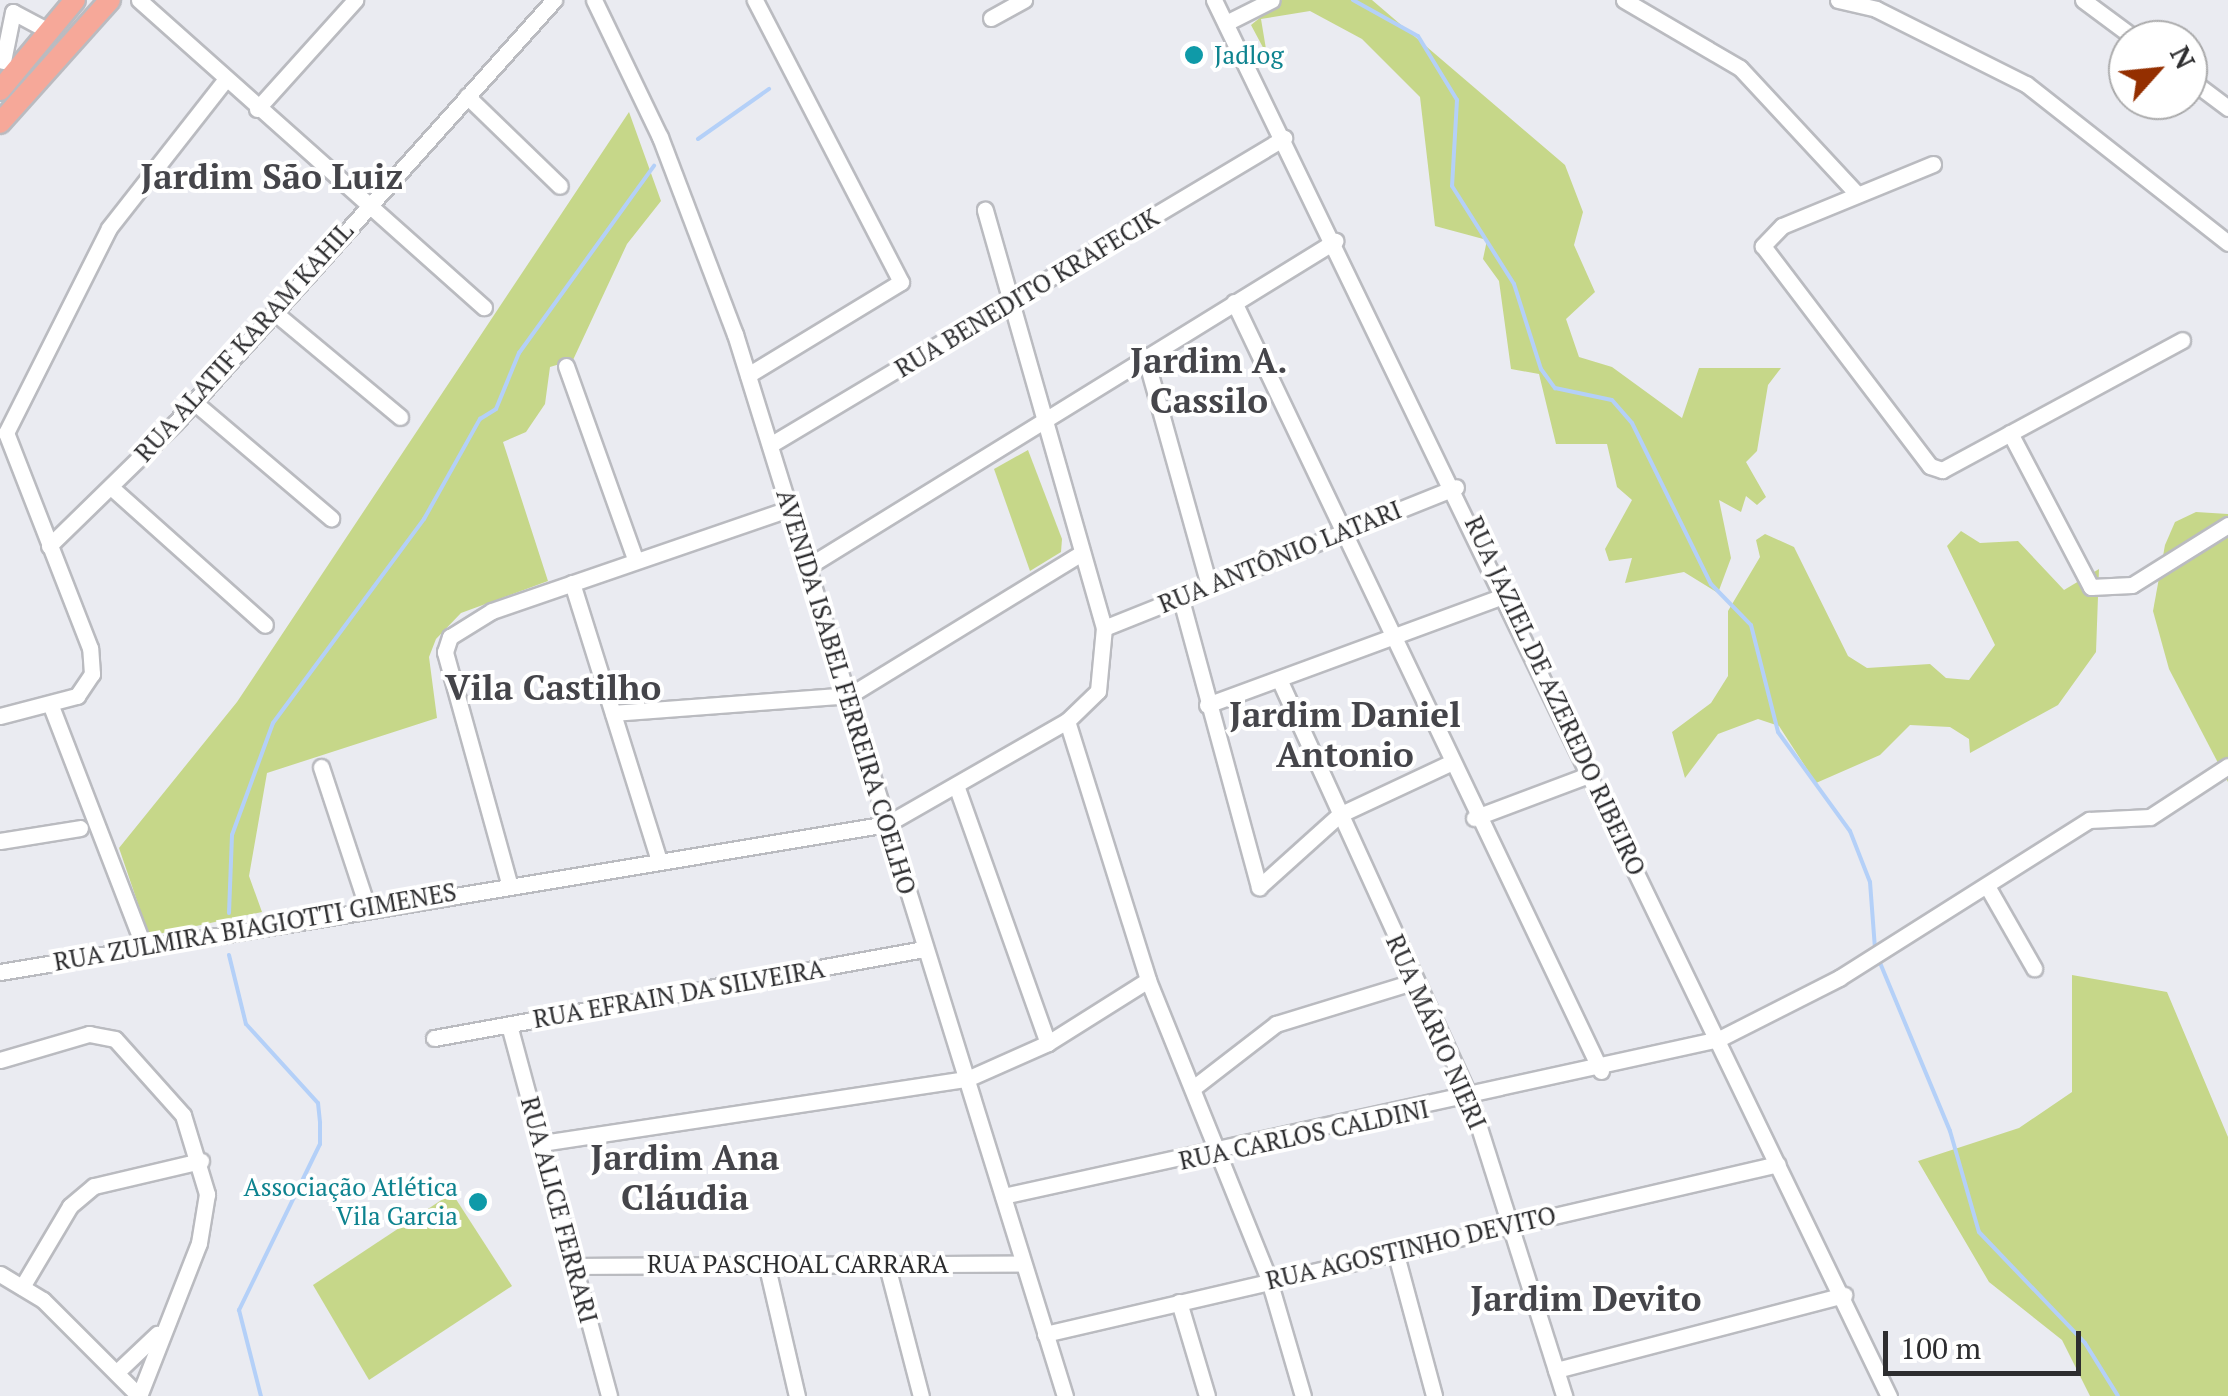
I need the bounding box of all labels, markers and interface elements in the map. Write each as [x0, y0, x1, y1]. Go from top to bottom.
north arrow [2108, 20, 2208, 120]
text: N [2162, 39, 2205, 75]
place label: Jadlog [1214, 40, 1284, 70]
marker: Jadlog [1183, 44, 1205, 66]
district label: Jardim São Luiz [141, 155, 403, 197]
street label: RUA BENEDITO KRAFECIK [889, 202, 1165, 384]
street label: RUA ALATIF KARAM KAHIL [128, 216, 360, 468]
district label: Jardim A. Cassilo [1130, 339, 1288, 421]
street label: AVENIDA ISABEL FERREIRA COELHO [770, 485, 922, 899]
street label: RUA ANTÔNIO LATARI [1154, 494, 1406, 620]
street label: RUA JAZIEL DE AZEREDO RIBEIRO [1458, 511, 1652, 881]
district label: Vila Castilho [445, 666, 661, 708]
district label: Jardim Daniel Antonio [1229, 693, 1461, 775]
street label: RUA ZULMIRA BIAGIOTTI GIMENES [51, 877, 459, 977]
street label: RUA MÁRIO NIERI [1380, 930, 1492, 1134]
street label: RUA EFRAIN DA SILVEIRA [530, 953, 828, 1035]
street label: RUA ALICE FERRARI [514, 1093, 604, 1327]
street label: RUA CARLOS CALDINI [1176, 1094, 1432, 1176]
district label: Jardim Ana Cláudia [590, 1136, 780, 1218]
place label: Associação Atlética Vila Garcia [243, 1173, 458, 1232]
marker: Associação Atlética Vila Garcia [467, 1191, 489, 1213]
street label: RUA AGOSTINHO DEVITO [1263, 1200, 1559, 1296]
street label: RUA PASCHOAL CARRARA [647, 1249, 949, 1279]
district label: Jardim Devito [1471, 1277, 1701, 1319]
scale bar [1888, 1311, 2086, 1373]
text: 100 m [1900, 1328, 1981, 1368]

